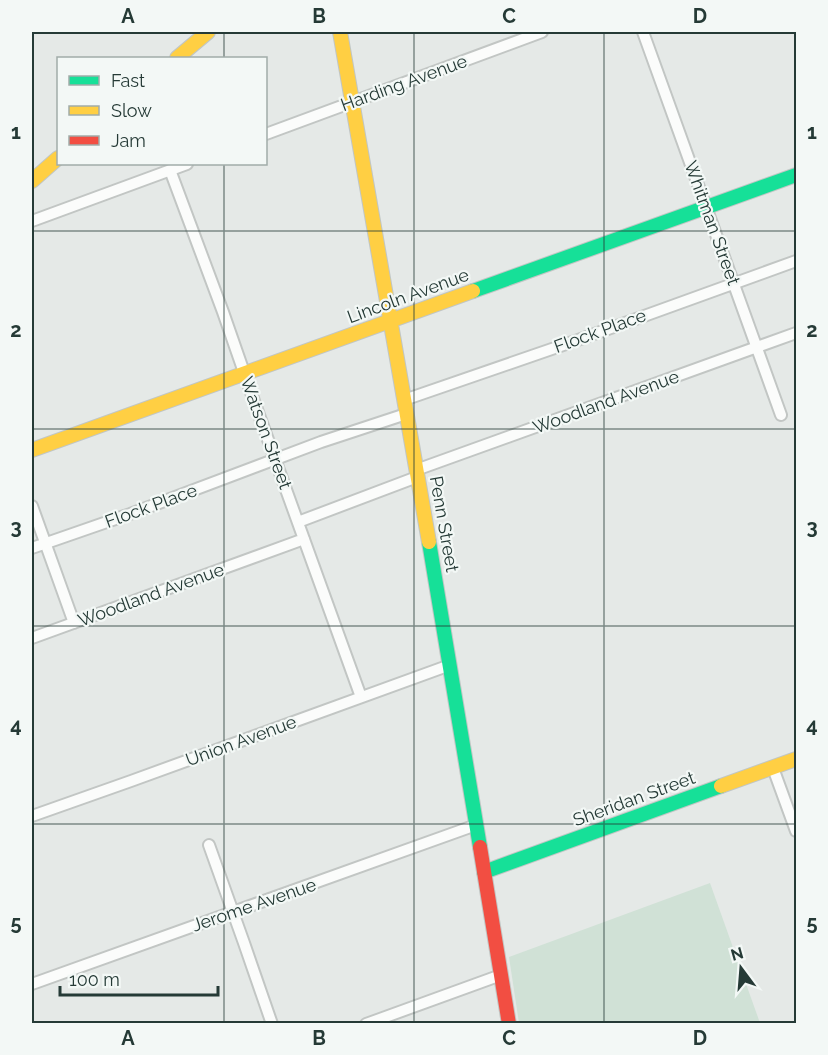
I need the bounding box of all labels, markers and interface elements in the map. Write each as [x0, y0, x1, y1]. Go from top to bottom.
text: A [121, 4, 135, 28]
text: B [312, 4, 326, 28]
text: C [502, 4, 516, 28]
text: D [693, 4, 707, 28]
street label: Harding Avenue [338, 50, 470, 115]
legend [57, 57, 267, 165]
text: Fast [111, 70, 145, 91]
text: Slow [111, 100, 152, 121]
text: 1 [11, 120, 21, 144]
text: 1 [807, 120, 817, 144]
text: Jam [111, 130, 146, 151]
street label: Whitman Street [680, 158, 745, 288]
street label: Lincoln Avenue [344, 264, 472, 327]
street label: Flock Place [551, 304, 649, 357]
text: 2 [10, 318, 22, 342]
text: 2 [806, 318, 818, 342]
street label: Woodland Avenue [530, 365, 682, 438]
street label: Watson Street [236, 374, 297, 492]
street label: Penn Street [426, 474, 463, 574]
street label: Flock Place [102, 479, 200, 532]
text: 3 [10, 515, 22, 539]
text: 3 [806, 515, 818, 539]
street label: Woodland Avenue [75, 558, 227, 631]
street label: Union Avenue [183, 711, 299, 770]
text: 4 [10, 713, 22, 737]
text: 4 [806, 713, 818, 737]
street label: Sheridan Street [570, 767, 698, 830]
street label: Jerome Avenue [189, 873, 319, 936]
text: 5 [10, 911, 22, 935]
text: 5 [806, 911, 818, 935]
north arrow [711, 938, 771, 998]
text: N [729, 943, 745, 965]
scale bar [60, 959, 218, 997]
text: 100 m [69, 969, 120, 990]
text: A [121, 1026, 135, 1050]
text: B [312, 1026, 326, 1050]
text: C [502, 1026, 516, 1050]
text: D [693, 1026, 707, 1050]

